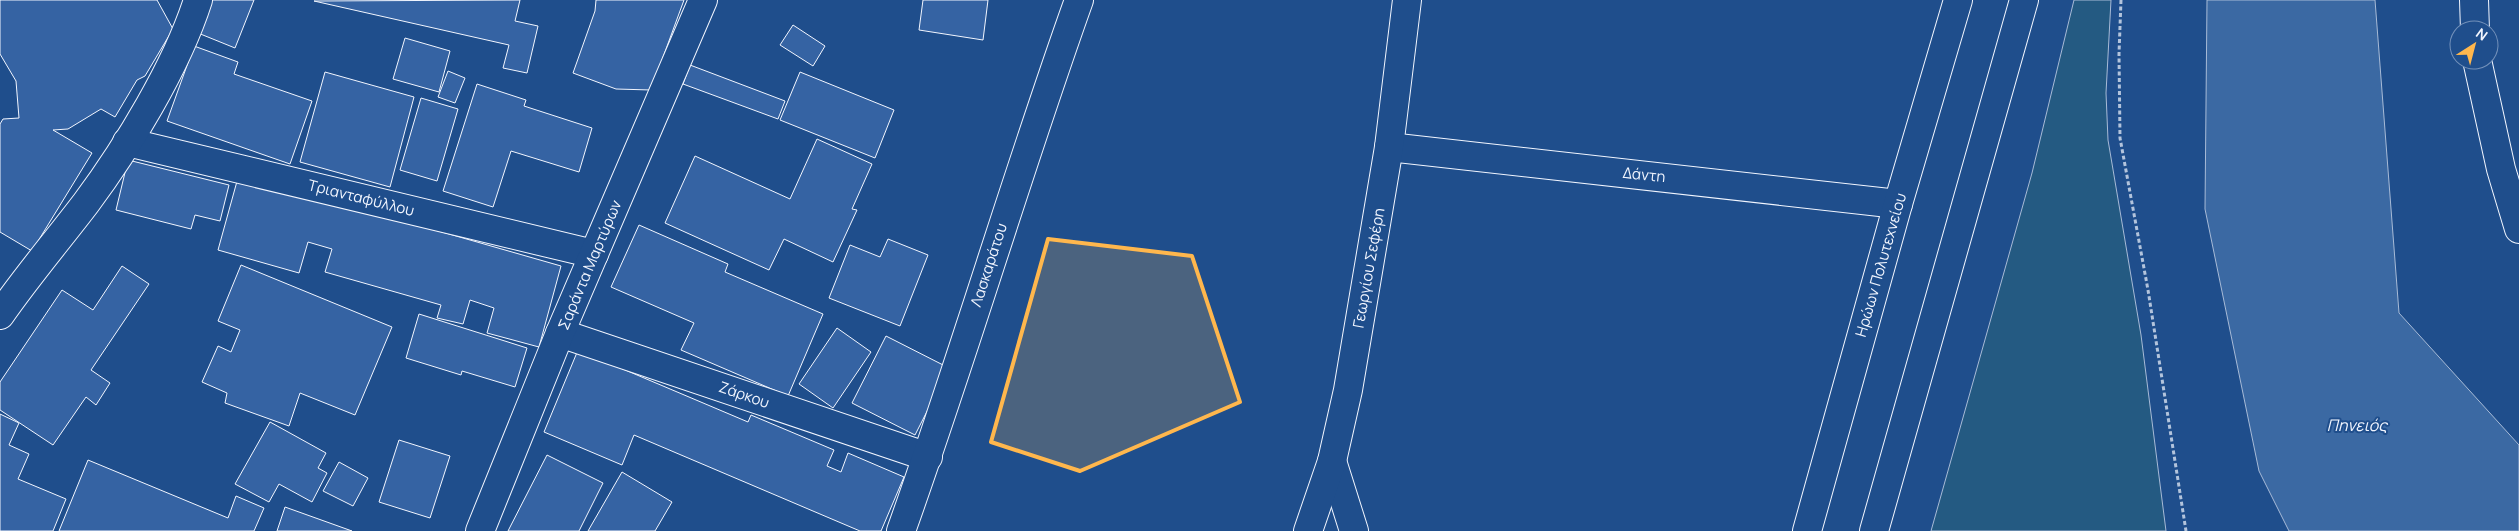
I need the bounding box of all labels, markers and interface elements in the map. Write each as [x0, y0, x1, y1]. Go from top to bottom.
north arrow [2449, 20, 2499, 70]
text: N [2472, 23, 2492, 45]
street label: Δάντη [1622, 162, 1667, 187]
street label: Τριανταφύλλου [306, 174, 416, 221]
street label: Ηρώων Πολυτεχνείου [1850, 190, 1911, 339]
street label: Σαράντα Μαρτύρων [553, 196, 627, 333]
street label: Γεωργίου Σεφέρη [1348, 206, 1389, 330]
street label: Λασκαράτου [965, 220, 1012, 309]
street label: Ζάρκου [716, 376, 772, 413]
water label: Πηνειός [2327, 414, 2388, 436]

